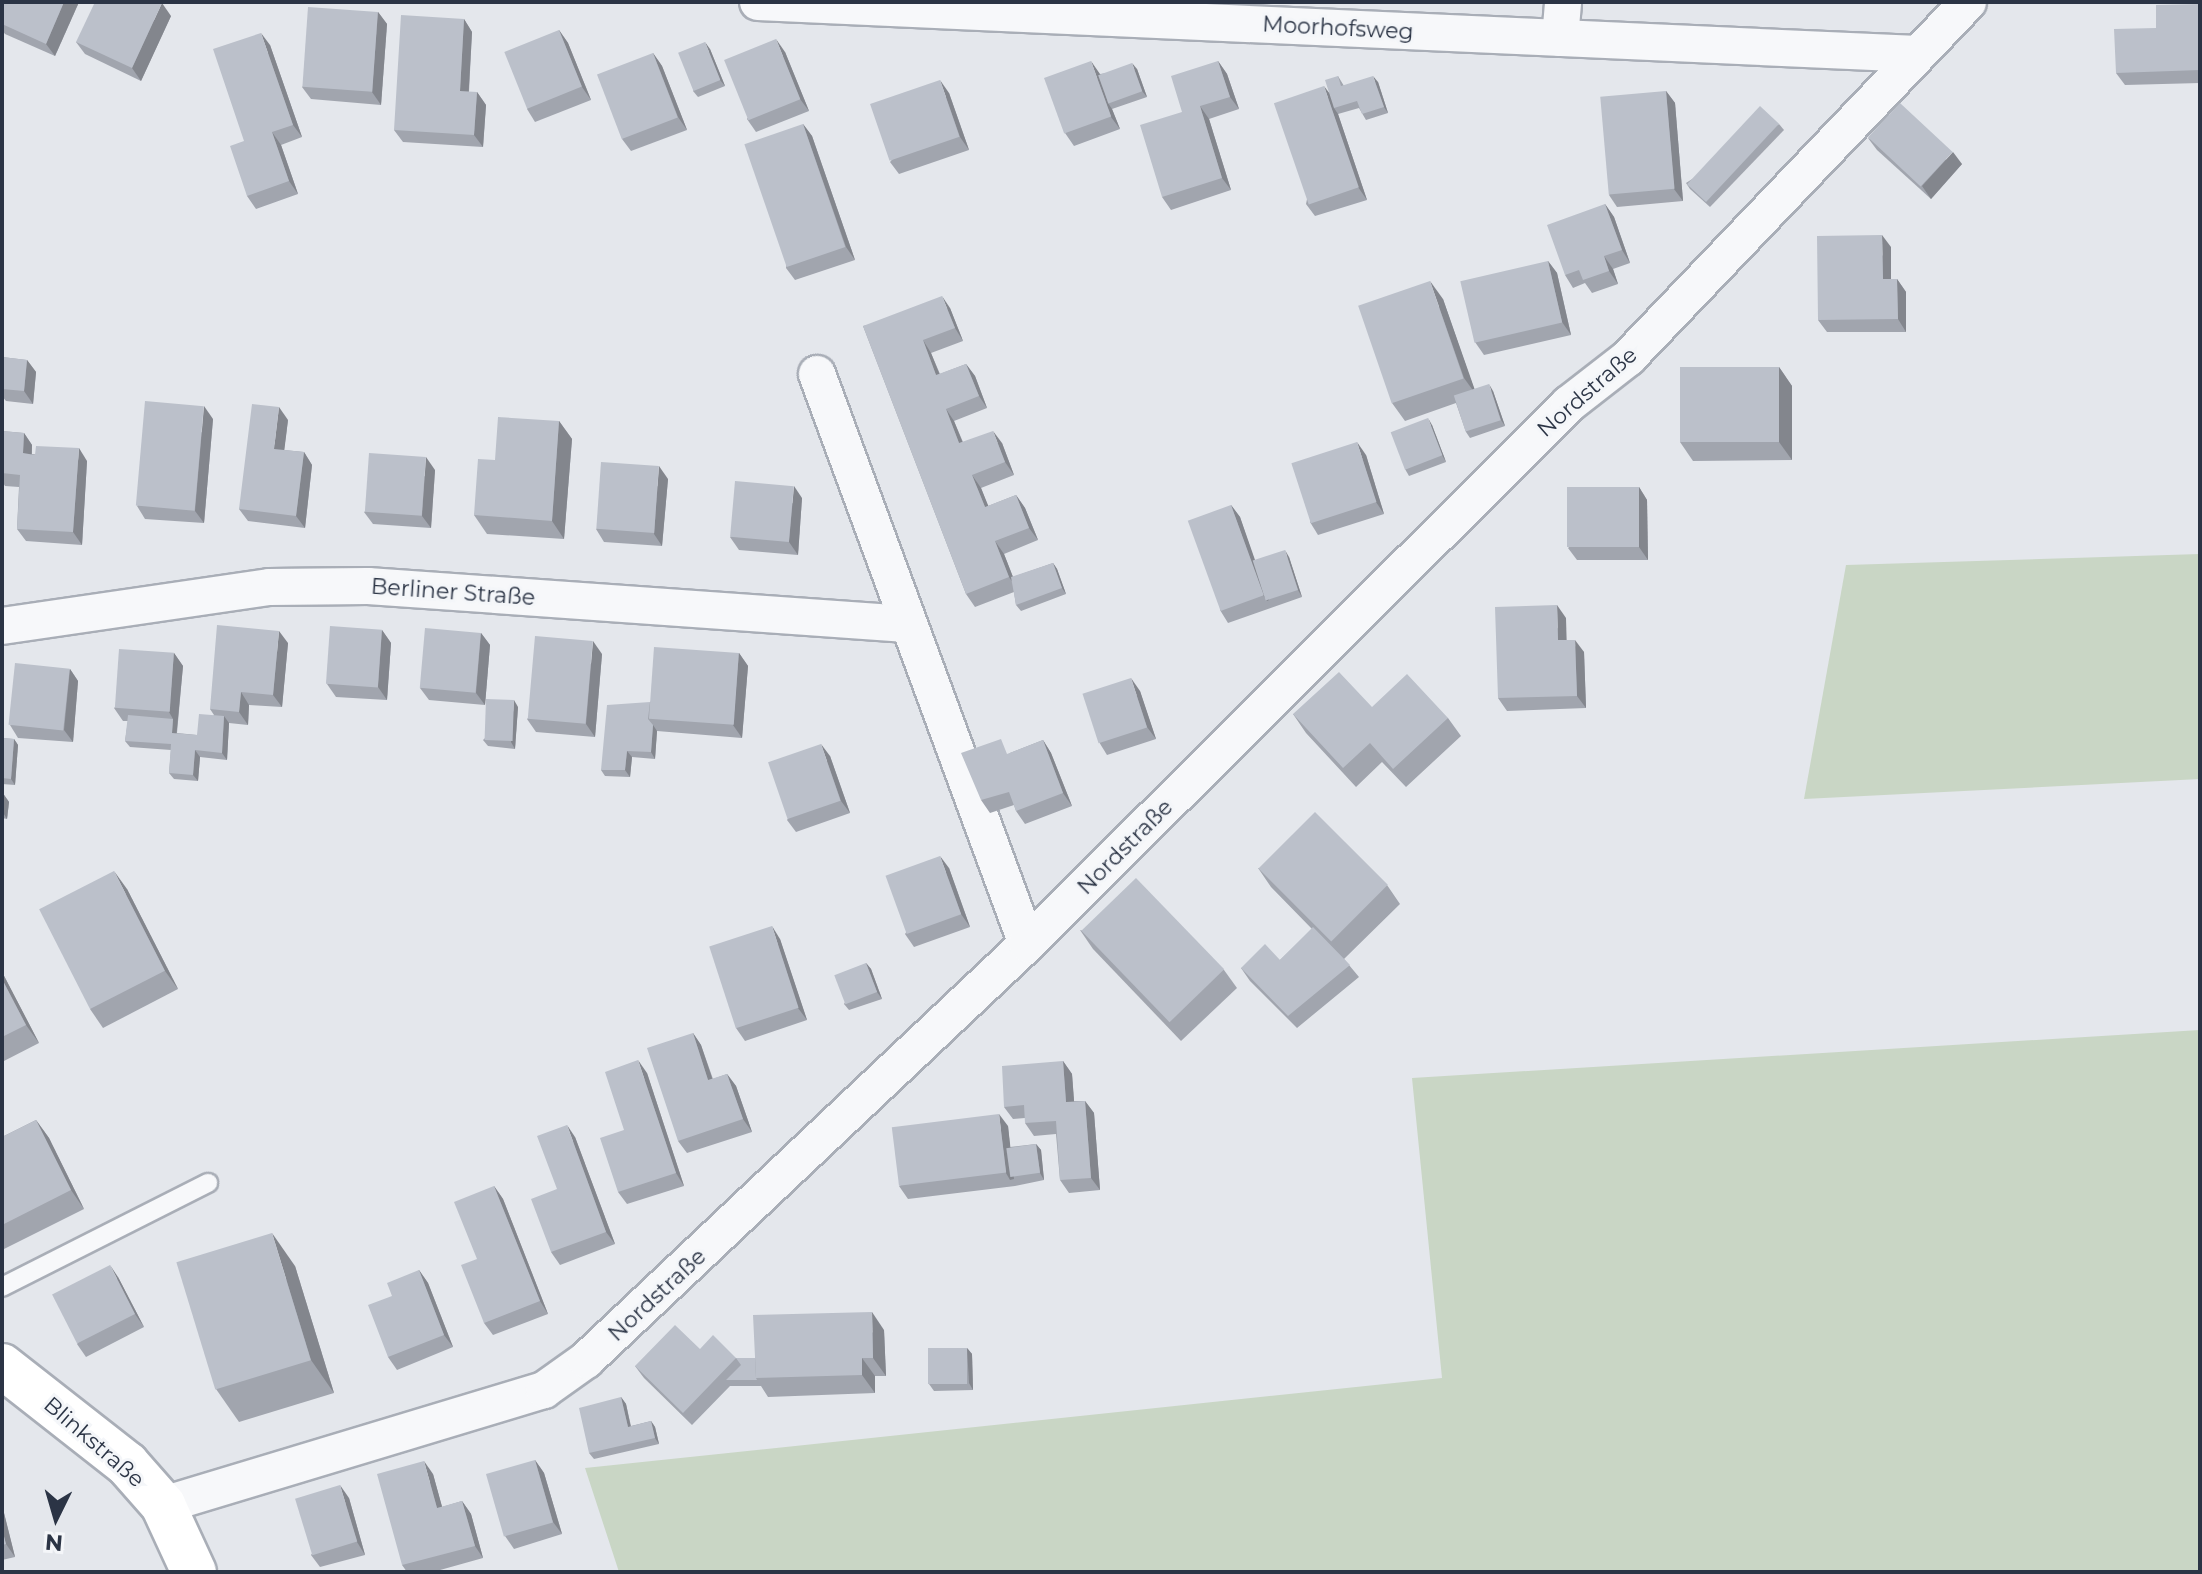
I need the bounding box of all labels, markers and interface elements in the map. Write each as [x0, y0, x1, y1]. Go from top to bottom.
street label: Moorhofsweg [1262, 11, 1414, 45]
street label: Nordstraße [1532, 341, 1642, 443]
street label: Berliner Straße [370, 573, 536, 611]
street label: Nordstraße [1072, 794, 1178, 900]
street label: Nordstraße [603, 1243, 711, 1347]
street label: Blinkstraße [38, 1391, 150, 1493]
north arrow [16, 1478, 96, 1558]
text: N [44, 1528, 64, 1557]

